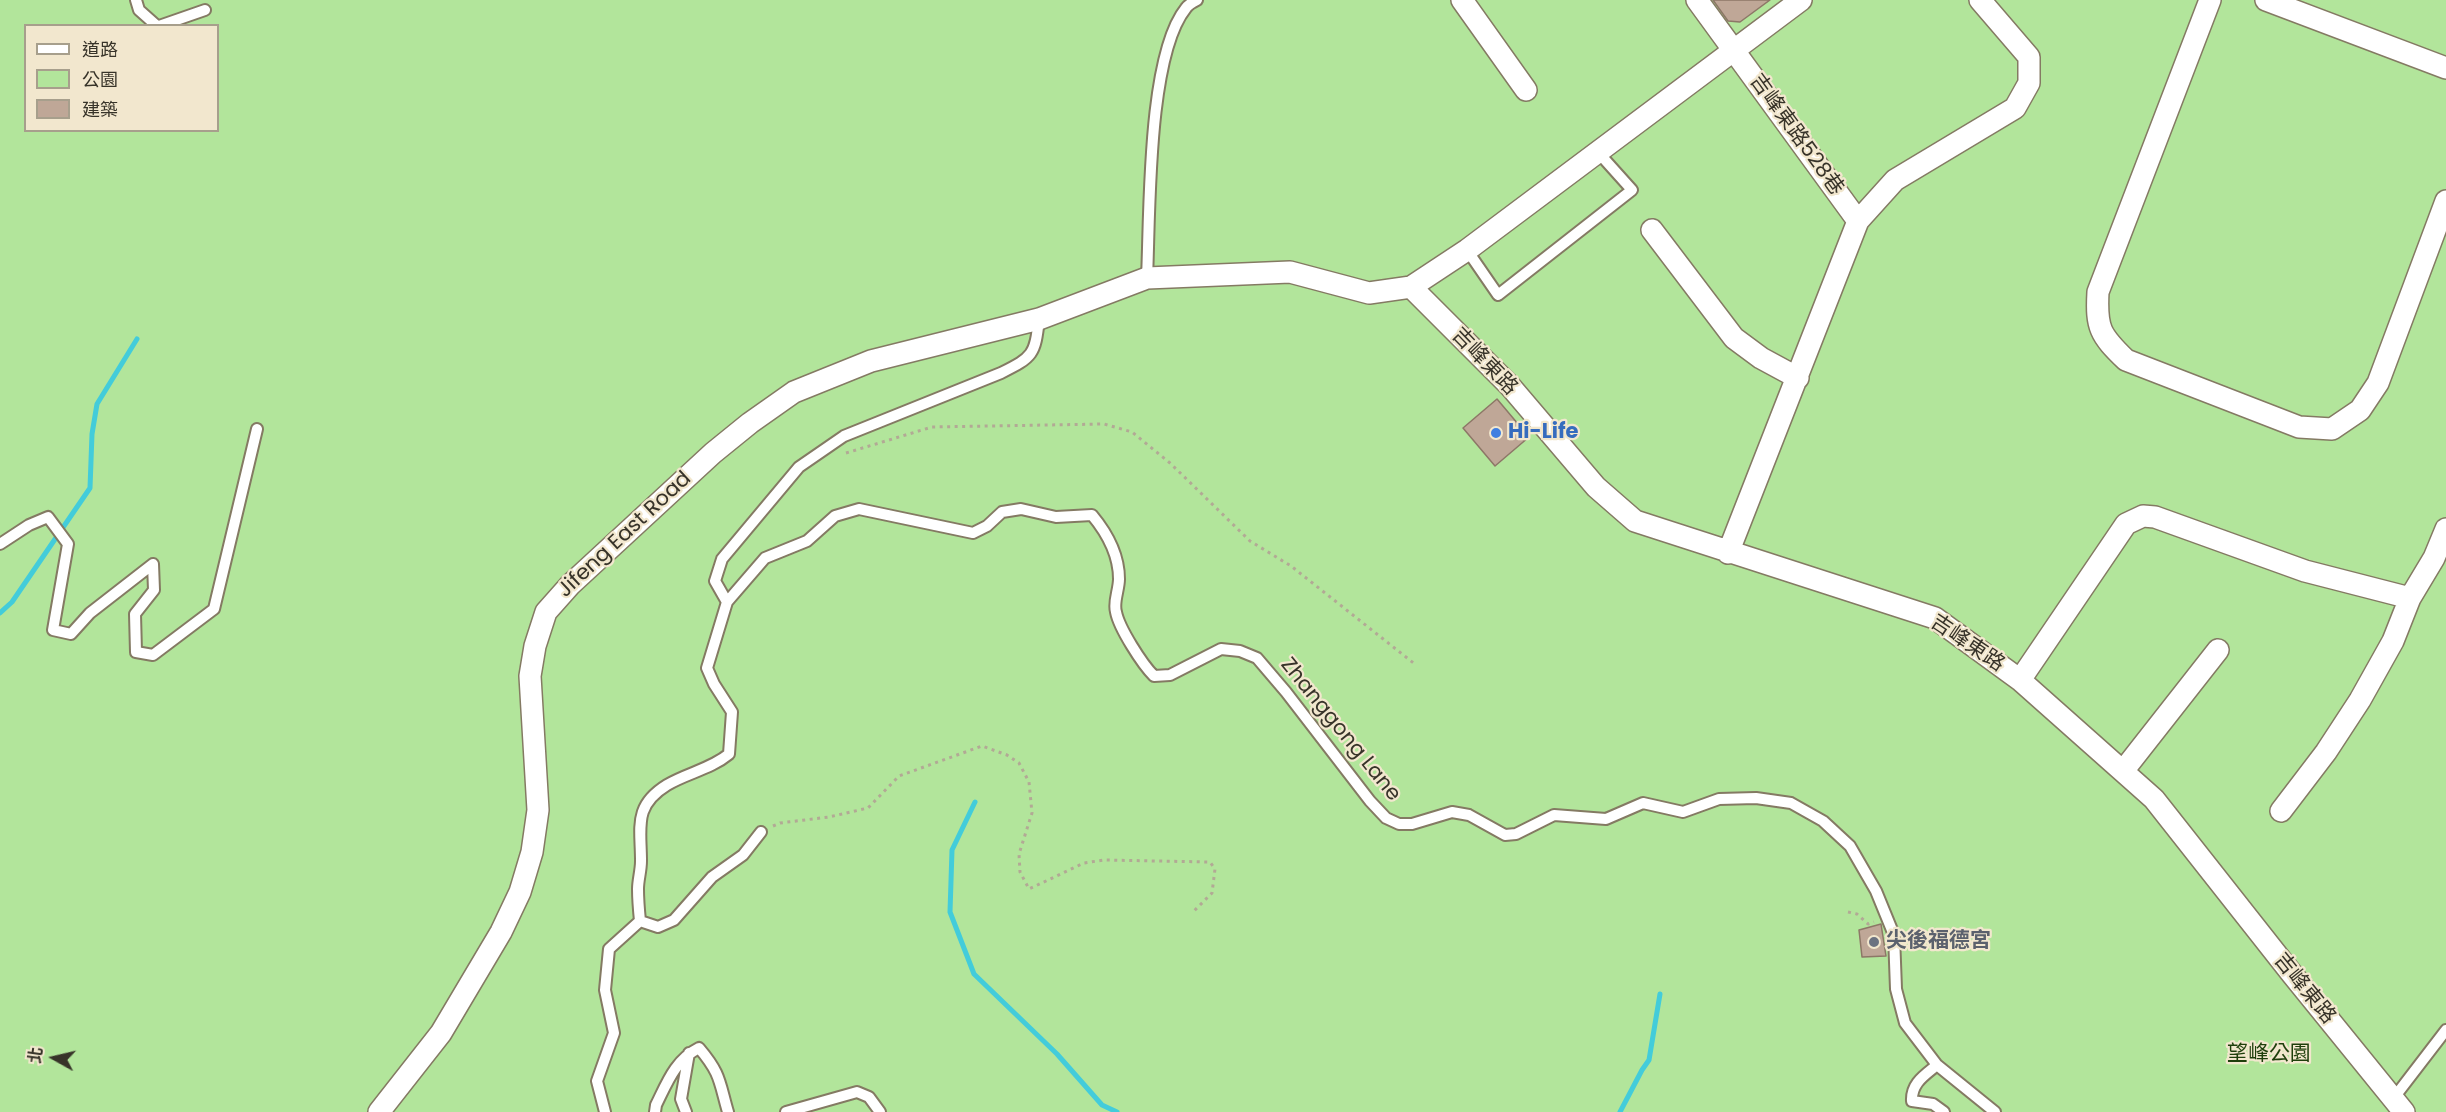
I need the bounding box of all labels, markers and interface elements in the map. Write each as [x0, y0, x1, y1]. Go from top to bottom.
legend [24, 24, 219, 132]
text: 道路 [82, 37, 118, 62]
text: 公園 [82, 67, 118, 92]
street label: 吉峰東路528巷 [1744, 70, 1848, 200]
text: 建築 [82, 97, 118, 122]
street label: 吉峰東路 [1446, 323, 1522, 401]
place label: Hi-Life [1508, 420, 1578, 446]
marker: Hi-Life [1489, 426, 1503, 440]
street label: Jifeng East Road [553, 467, 697, 603]
street label: 吉峰東路 [1925, 610, 2009, 678]
street label: Zhanggong Lane [1274, 653, 1406, 807]
place label: 尖後福德宮 [1886, 929, 1991, 955]
marker: 尖後福德宮 [1867, 935, 1881, 949]
street label: 吉峰東路 [2268, 948, 2340, 1030]
north arrow [24, 1028, 84, 1088]
park label: 望峰公園 [2227, 1042, 2311, 1068]
text: 北 [23, 1046, 48, 1065]

